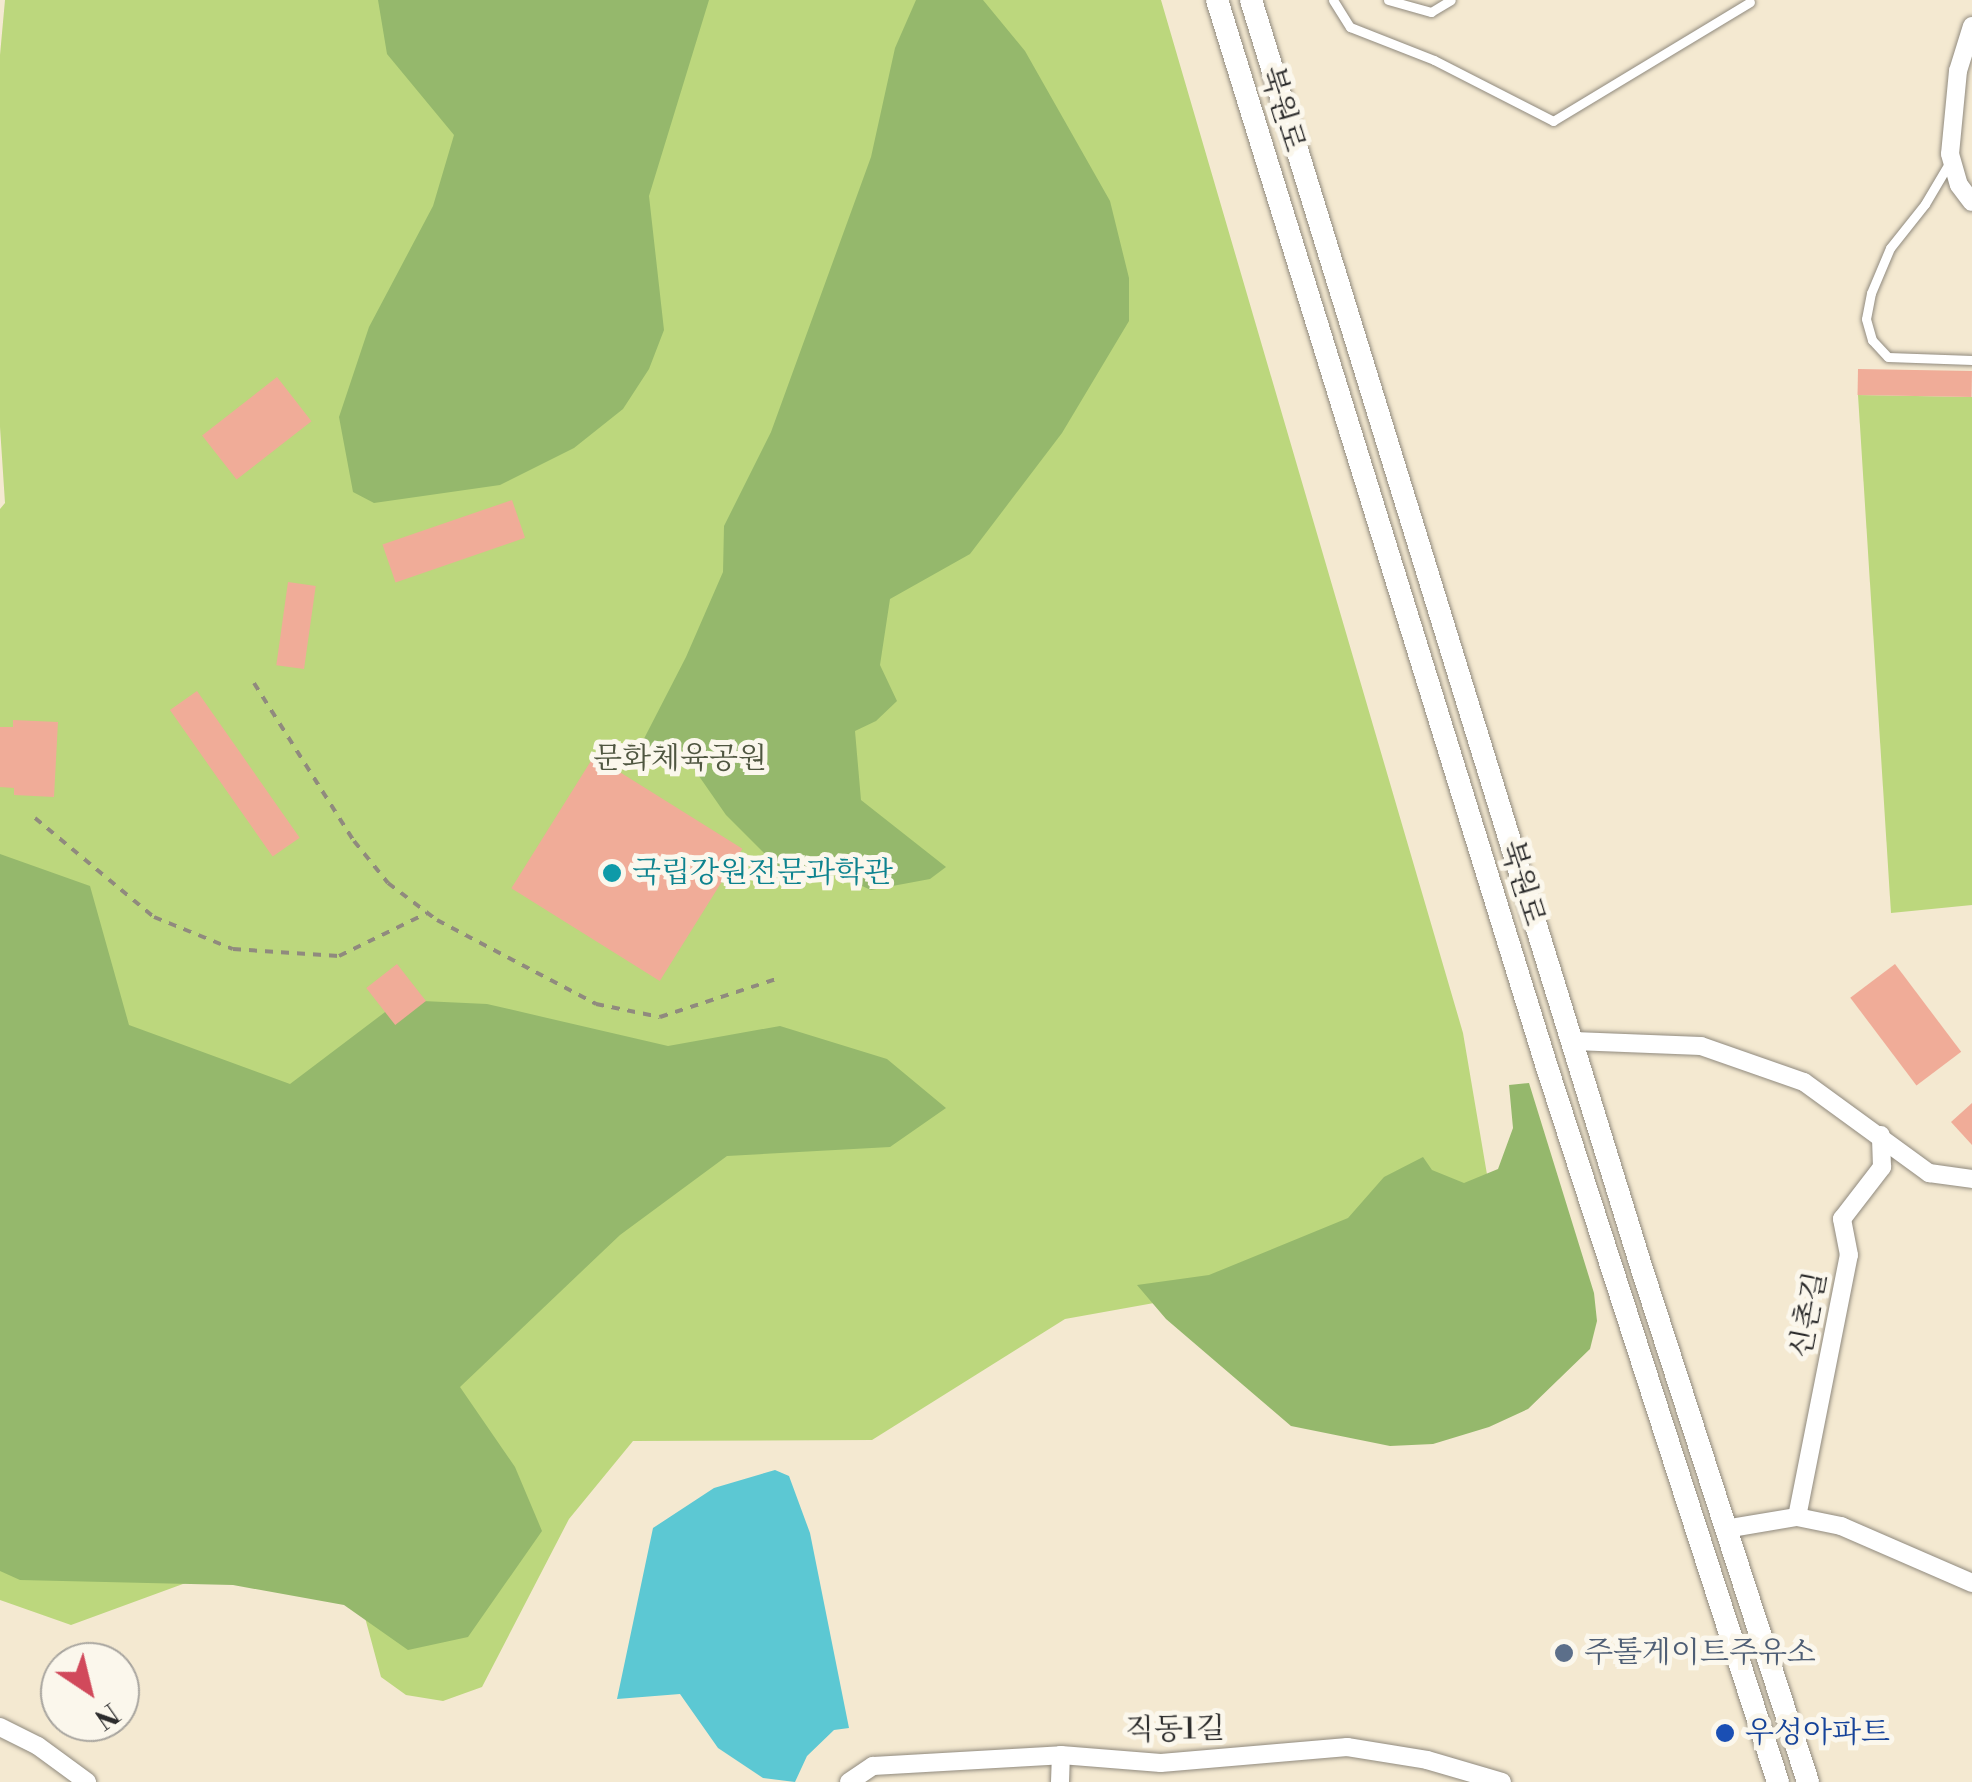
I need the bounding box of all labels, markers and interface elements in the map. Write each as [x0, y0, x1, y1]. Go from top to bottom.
street label: 북원로 [1252, 62, 1312, 156]
park label: 문화체육공원 [593, 741, 767, 777]
street label: 북원로 [1492, 836, 1552, 930]
place label: 국립강원전문과학관 [632, 855, 893, 891]
marker: 국립강원전문과학관 [601, 862, 623, 884]
street label: 신촌길 [1783, 1269, 1835, 1361]
place label: 주톨게이트주유소 [1584, 1635, 1816, 1671]
north arrow [40, 1642, 140, 1742]
marker: 주톨게이트주유소 [1553, 1642, 1575, 1664]
text: N [87, 1695, 125, 1736]
street label: 직동1길 [1125, 1711, 1225, 1749]
place label: 우성아파트 [1745, 1715, 1890, 1751]
marker: 우성아파트 [1714, 1722, 1736, 1744]

